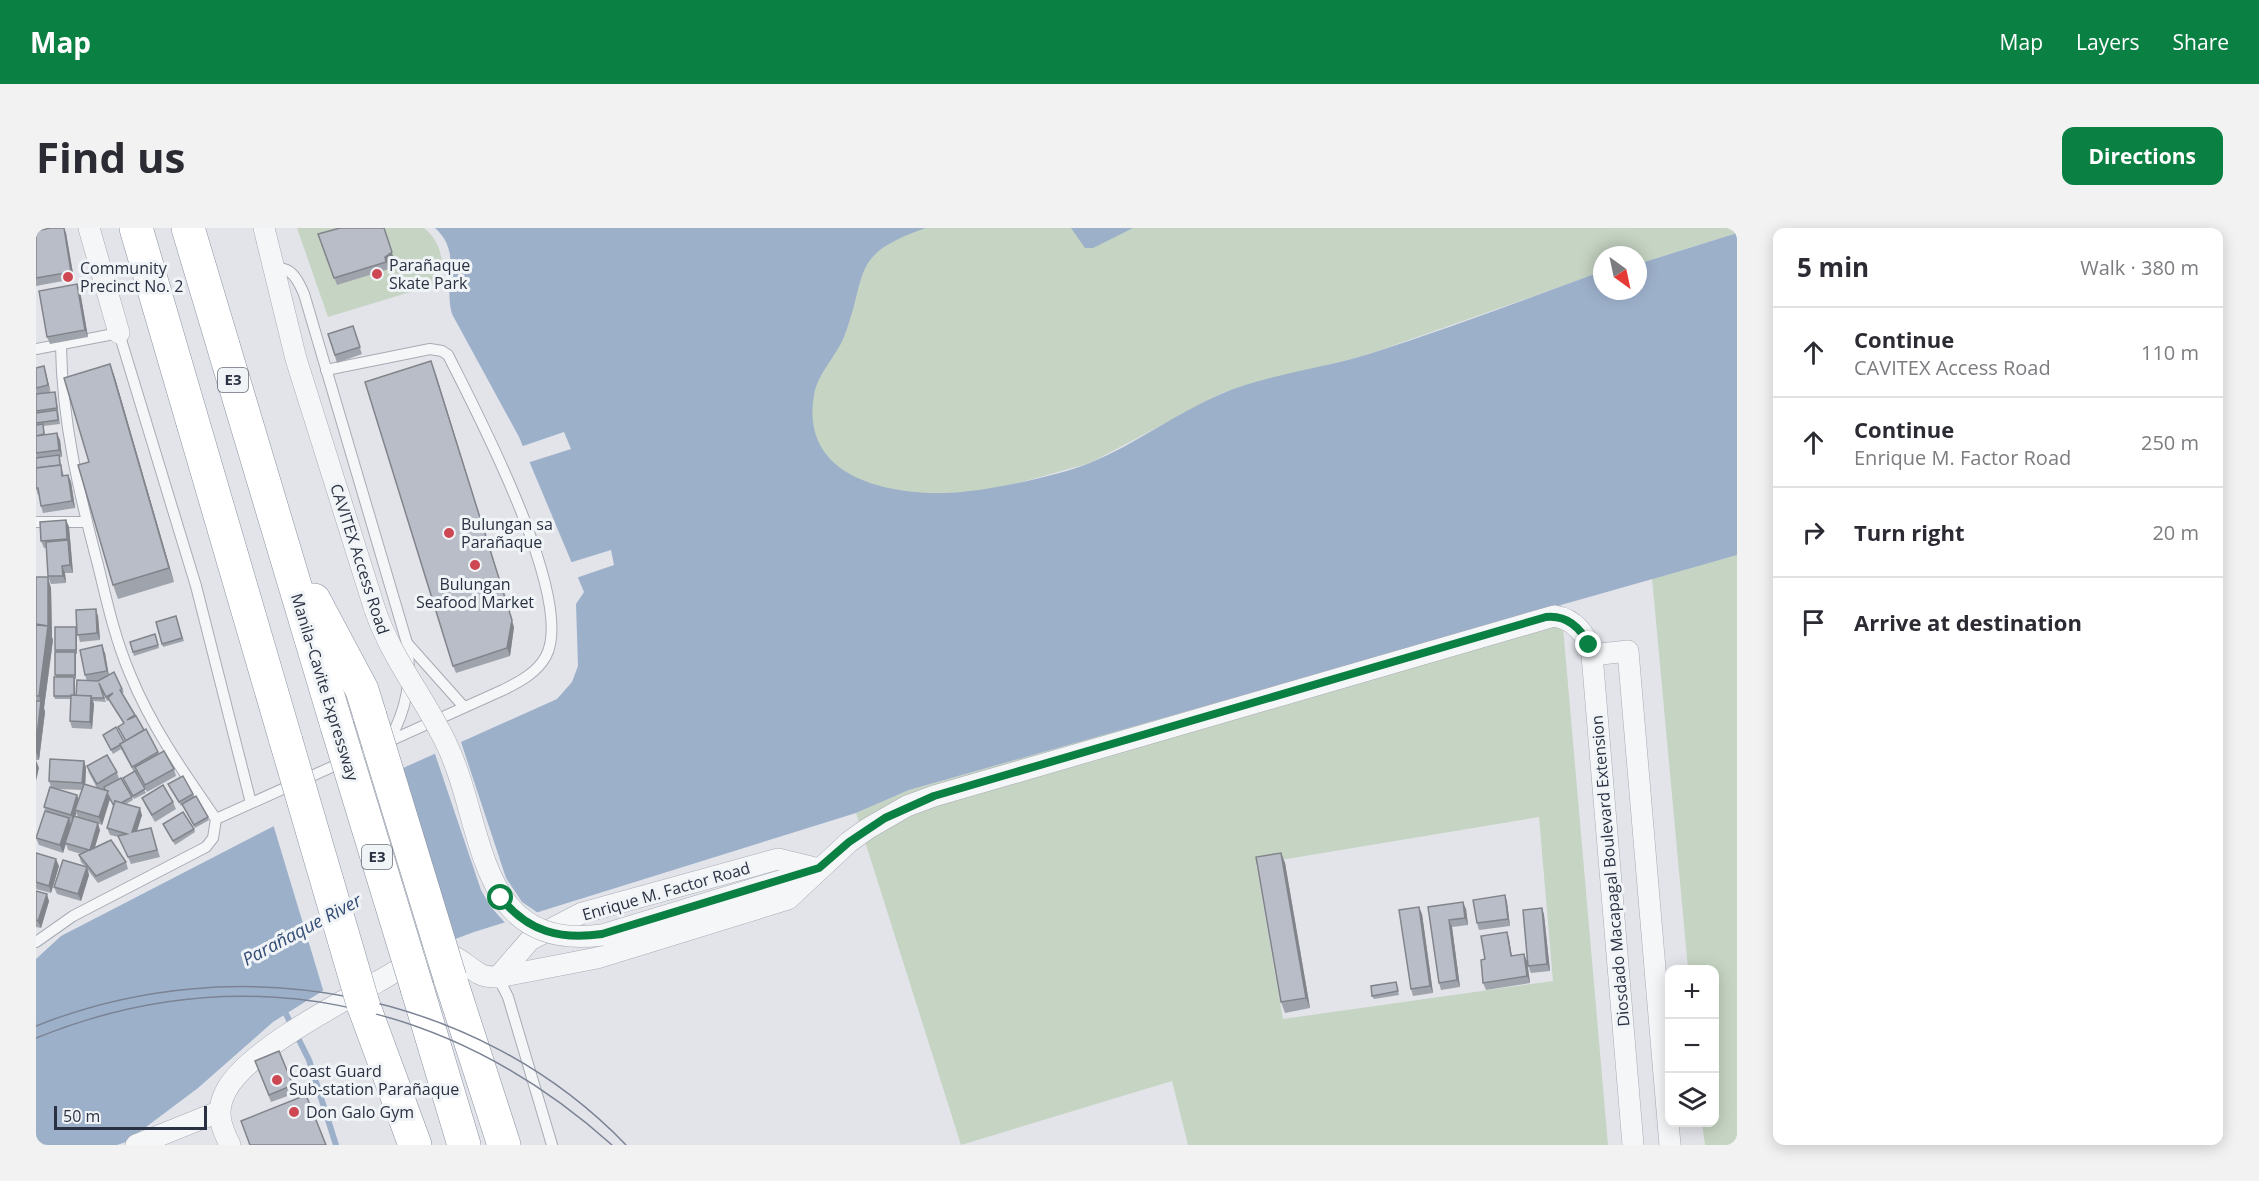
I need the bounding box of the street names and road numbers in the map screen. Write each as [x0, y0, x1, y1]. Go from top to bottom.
road number: E3 [218, 368, 248, 392]
street label: CAVITEX Access Road [325, 481, 395, 637]
street label: Manila–Cavite Expressway [286, 591, 364, 784]
street label: Diosdado Macapagal Boulevard Extension [1585, 714, 1635, 1028]
road number: E3 [362, 845, 392, 869]
street label: Enrique M. Factor Road [579, 856, 753, 926]

